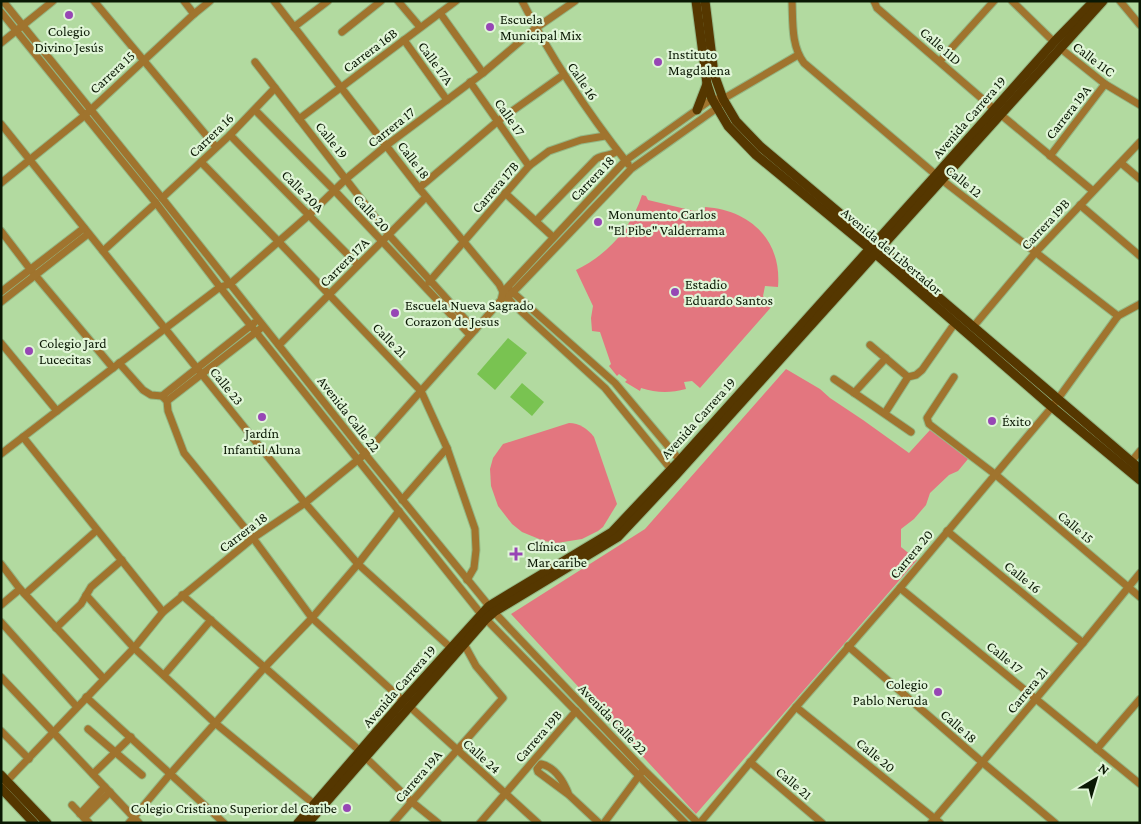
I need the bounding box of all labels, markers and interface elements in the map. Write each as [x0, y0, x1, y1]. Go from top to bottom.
marker: Colegio Divino Jesús [63, 9, 75, 21]
place label: Escuela Municipal Mix [500, 11, 582, 43]
marker: Escuela Municipal Mix [484, 21, 496, 33]
place label: Colegio Divino Jesús [35, 23, 103, 55]
street label: Carrera 16B [340, 24, 401, 76]
street label: Calle 11D [917, 24, 965, 68]
street label: Calle 17A [415, 38, 457, 88]
street label: Calle 11C [1070, 38, 1118, 80]
place label: Instituto Magdalena [668, 46, 731, 78]
street label: Carrera 15 [86, 47, 138, 97]
marker: Instituto Magdalena [652, 56, 664, 68]
street label: Calle 16 [564, 59, 602, 103]
street label: Avenida Carrera 19 [929, 73, 1009, 161]
street label: Carrera 19A [1042, 82, 1094, 142]
street label: Calle 17 [491, 95, 529, 139]
street label: Carrera 17 [364, 103, 418, 150]
street label: Carrera 16 [185, 110, 237, 160]
street label: Calle 19 [312, 118, 352, 162]
street label: Calle 18 [395, 138, 433, 182]
street label: Carrera 18 [567, 152, 617, 204]
street label: Carrera 17B [468, 158, 522, 216]
street label: Calle 12 [943, 162, 986, 201]
street label: Calle 20A [279, 167, 328, 216]
street label: Calle 20 [351, 191, 393, 235]
street label: Carrera 19B [1017, 195, 1073, 253]
street label: Avenida del Libertador [838, 204, 946, 298]
place label: Monumento Carlos "El Pibe" Valderrama [608, 206, 725, 238]
marker: Monumento Carlos "El Pibe" Valderrama [592, 216, 604, 228]
street label: Carrera 17A [316, 234, 372, 290]
place label: Estadio Eduardo Santos [685, 276, 773, 308]
marker: Estadio Eduardo Santos [669, 286, 681, 298]
place label: Escuela Nueva Sagrado Corazon de Jesus [405, 297, 534, 329]
marker: Escuela Nueva Sagrado Corazon de Jesus [389, 307, 401, 319]
street label: Calle 21 [370, 319, 411, 361]
place label: Colegio Jard Lucecitas [39, 335, 107, 367]
marker: Colegio Jard Lucecitas [23, 345, 35, 357]
street label: Calle 23 [207, 364, 247, 408]
street label: Avenida Calle 22 [314, 373, 384, 455]
street label: Avenida Carrera 19 [657, 374, 739, 462]
marker: Jardín Infantil Aluna [256, 411, 268, 423]
place label: Éxito [1002, 413, 1031, 429]
marker: Éxito [986, 415, 998, 427]
place label: Jardín Infantil Aluna [223, 425, 301, 457]
street label: Calle 15 [1055, 507, 1097, 547]
street label: Carrera 18 [216, 509, 270, 555]
street label: Carrera 20 [886, 526, 936, 582]
place label: Clínica Mar caribe [527, 538, 587, 570]
marker: Clínica Mar caribe [509, 547, 523, 561]
street label: Calle 16 [1001, 557, 1045, 597]
street label: Calle 17 [984, 638, 1027, 677]
street label: Avenida Carrera 19 [359, 642, 439, 730]
street label: Carrera 21 [1003, 663, 1051, 716]
place label: Colegio Pablo Neruda [853, 676, 929, 708]
street label: Avenida Calle 22 [575, 680, 651, 758]
marker: Colegio Pablo Neruda [932, 686, 944, 698]
street label: Carrera 19B [511, 706, 565, 765]
street label: Calle 18 [938, 706, 980, 746]
street label: Calle 24 [460, 735, 504, 777]
street label: Calle 20 [853, 735, 899, 776]
street label: Carrera 19A [391, 747, 445, 805]
north arrow [1071, 754, 1121, 804]
text: N [1095, 760, 1113, 778]
street label: Calle 21 [773, 763, 816, 803]
place label: Colegio Cristiano Superior del Caribe [131, 800, 337, 816]
marker: Colegio Cristiano Superior del Caribe [341, 802, 353, 814]

